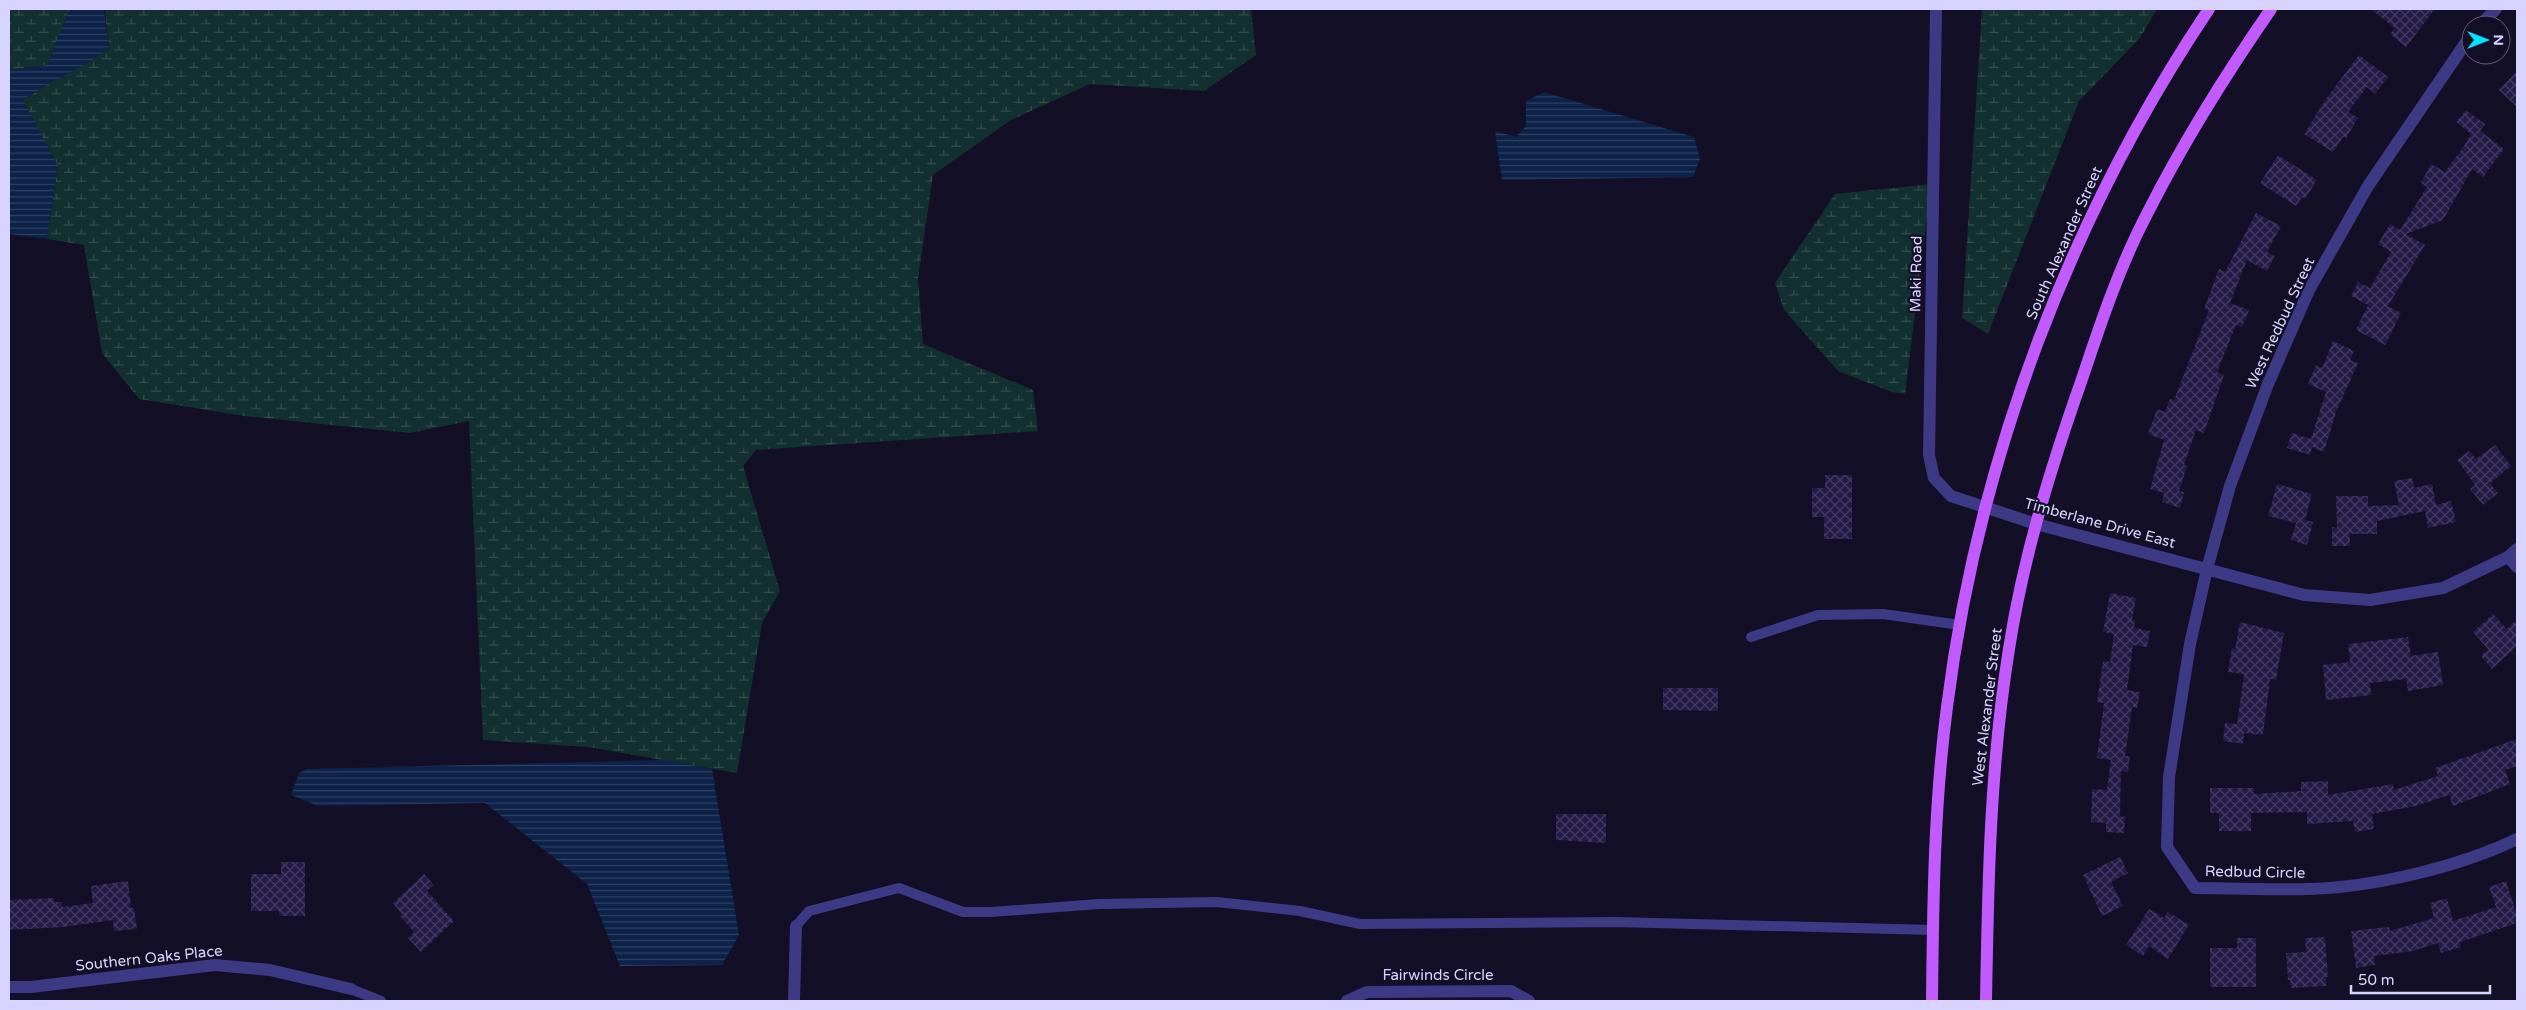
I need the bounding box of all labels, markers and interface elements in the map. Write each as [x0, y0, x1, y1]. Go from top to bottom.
north arrow [2461, 15, 2511, 65]
text: N [2490, 34, 2507, 46]
street label: South Alexander Street [2022, 163, 2106, 322]
street label: Maki Road [1906, 236, 1926, 312]
street label: West Redbud Street [2242, 254, 2319, 392]
street label: Timberlane Drive East [2023, 494, 2178, 552]
street label: West Alexander Street [1968, 627, 2006, 787]
street label: Redbud Circle [2205, 862, 2305, 882]
street label: Southern Oaks Place [75, 941, 223, 975]
scale bar [2351, 962, 2490, 994]
street label: Fairwinds Circle [1382, 966, 1494, 984]
text: 50 m [2358, 971, 2395, 989]

